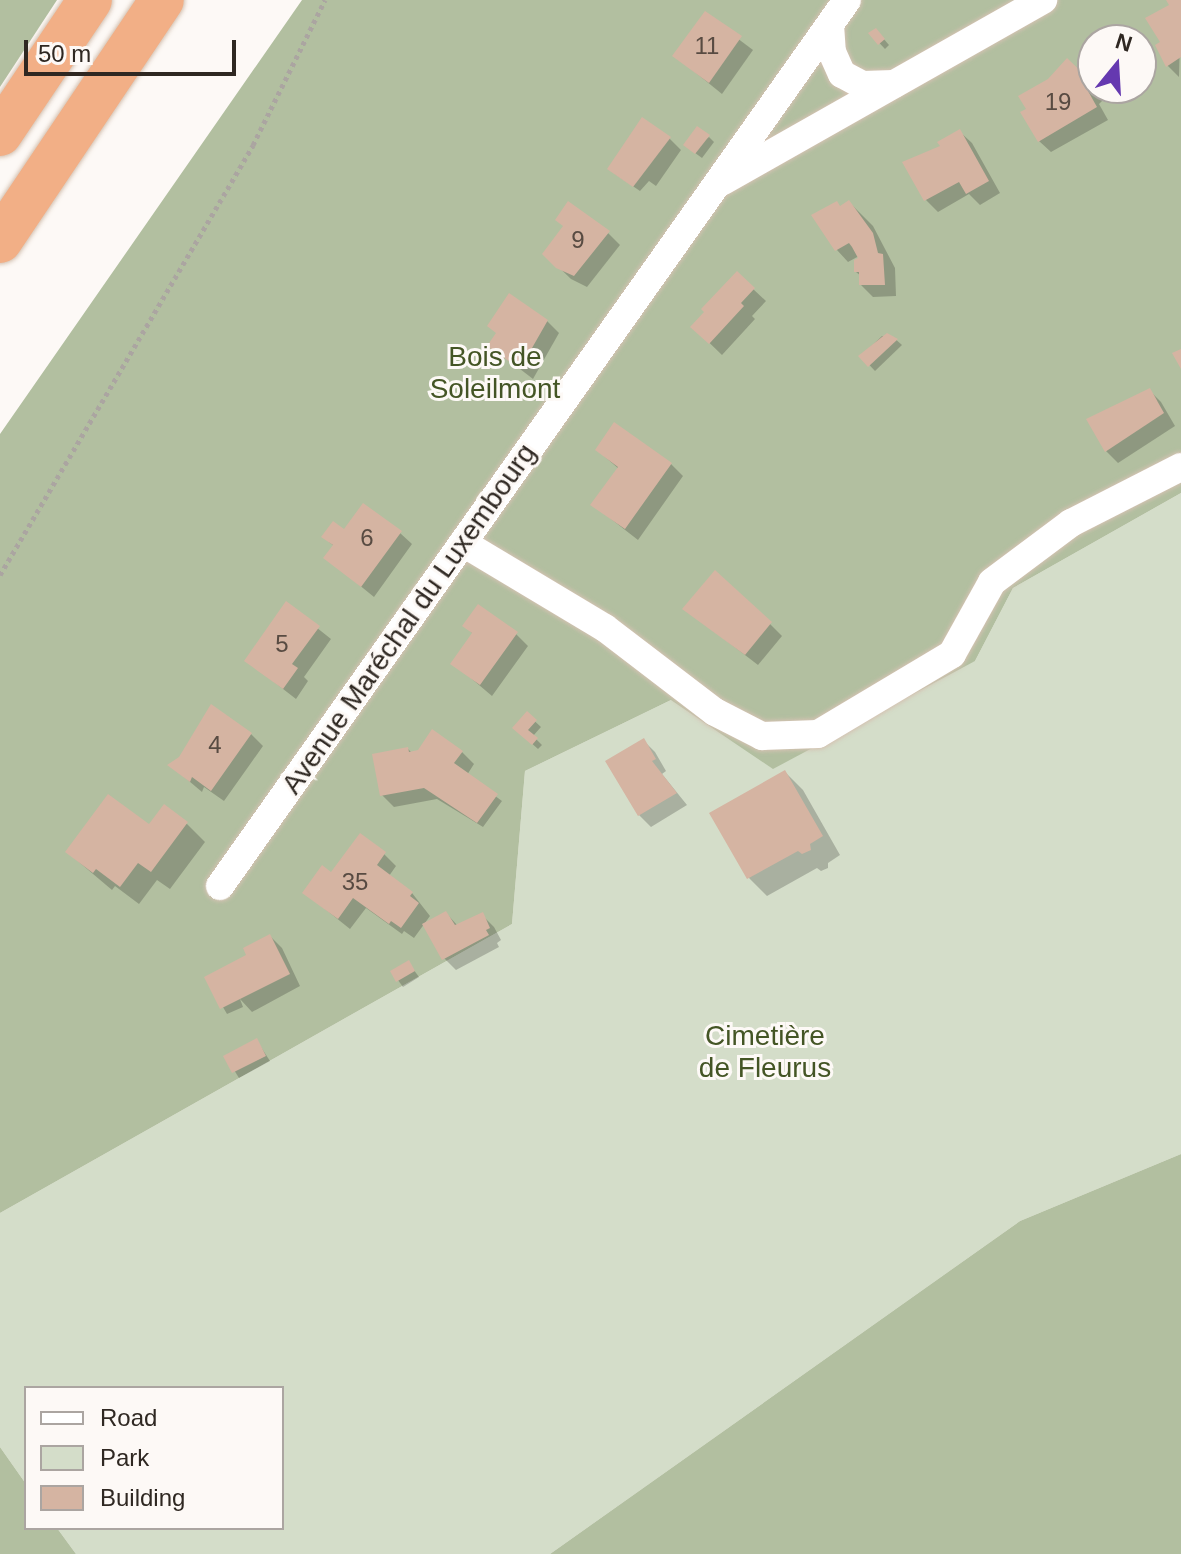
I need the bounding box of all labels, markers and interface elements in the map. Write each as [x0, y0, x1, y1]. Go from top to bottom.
scale bar [28, 24, 240, 74]
north arrow [1077, 24, 1157, 104]
text: N [1113, 28, 1135, 57]
house number: 11 [695, 32, 719, 60]
text: 50 m [38, 40, 91, 67]
house number: 19 [1045, 88, 1071, 116]
house number: 9 [571, 226, 585, 254]
park label: Bois de Soleilmont [430, 340, 560, 406]
street label: Avenue Maréchal du Luxembourg [275, 437, 543, 801]
house number: 6 [360, 524, 374, 552]
house number: 5 [275, 630, 289, 658]
house number: 4 [208, 731, 222, 759]
house number: 35 [342, 868, 368, 896]
park label: Cimetière de Fleurus [699, 1019, 831, 1085]
legend [24, 1386, 284, 1530]
text: Road [100, 1404, 157, 1431]
text: Park [100, 1444, 149, 1471]
text: Building [100, 1484, 185, 1511]

